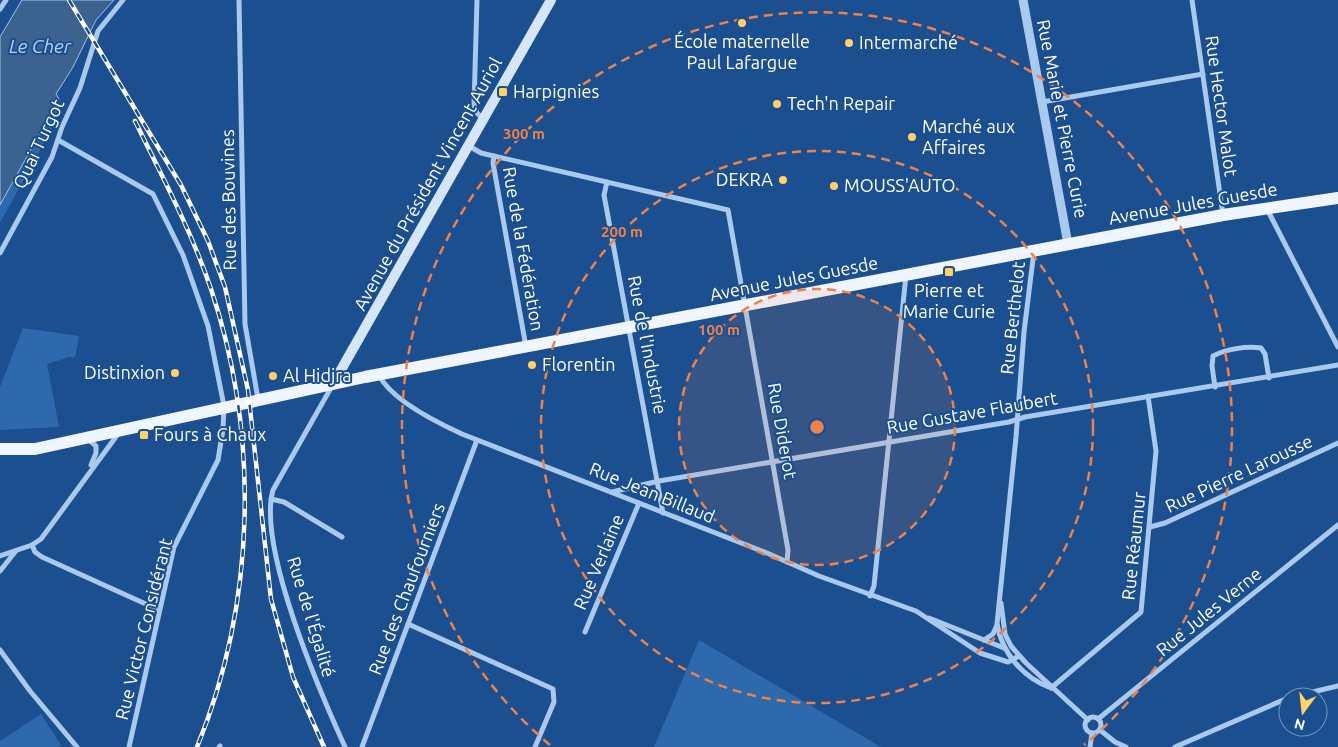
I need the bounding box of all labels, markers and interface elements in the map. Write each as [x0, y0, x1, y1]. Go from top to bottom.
marker: École maternelle Paul Lafargue [736, 17, 748, 29]
street label: Rue Marie et Pierre Curie [1034, 18, 1092, 220]
place label: École maternelle Paul Lafargue [674, 30, 810, 72]
place label: Intermarché [859, 32, 958, 52]
street label: Rue Hector Malot [1202, 34, 1242, 178]
water label: Le Cher [9, 35, 72, 57]
marker: Intermarché [843, 37, 855, 49]
street label: Avenue du Président Vincent Auriol [349, 53, 505, 313]
place label: Harpignies [513, 81, 599, 101]
marker: Harpignies [497, 86, 509, 98]
place label: Tech'n Repair [787, 93, 895, 113]
street label: Quai Turgot [9, 96, 68, 192]
marker: Tech'n Repair [771, 98, 783, 110]
place label: Marché aux Affaires [922, 116, 1015, 157]
text: 300 m [503, 125, 545, 142]
street label: Rue des Bouvines [217, 129, 239, 271]
marker: Marché aux Affaires [906, 131, 918, 143]
street label: Rue de la Fédération [500, 165, 548, 333]
place label: DEKRA [716, 169, 773, 189]
marker: DEKRA [777, 174, 789, 186]
place label: MOUSS'AUTO [844, 175, 956, 195]
street label: Avenue Jules Guesde [1107, 178, 1279, 228]
marker: MOUSS'AUTO [828, 180, 840, 192]
text: 200 m [601, 223, 643, 240]
street label: Avenue Jules Guesde [708, 252, 880, 304]
street label: Rue Berthelot [996, 260, 1028, 375]
marker: Pierre et Marie Curie [943, 266, 955, 278]
street label: Rue de l'Industrie [625, 274, 671, 416]
place label: Pierre et Marie Curie [903, 280, 995, 321]
text: 100 m [698, 321, 740, 338]
place label: Florentin [542, 354, 615, 374]
marker: Florentin [526, 359, 538, 371]
place label: Distinxion [84, 362, 165, 382]
place label: Al Hidjra [283, 365, 351, 385]
marker: Distinxion [169, 367, 181, 379]
marker: Al Hidjra [267, 370, 279, 382]
street label: Rue Diderot [765, 381, 801, 481]
street label: Rue Gustave Flaubert [885, 387, 1059, 437]
centre of rings [808, 418, 826, 436]
place label: Fours à Chaux [154, 424, 266, 444]
marker: Fours à Chaux [138, 429, 150, 441]
street label: Rue Pierre Larousse [1162, 430, 1315, 516]
street label: Rue Jean Billaud [587, 458, 718, 526]
street label: Rue Réaumur [1117, 491, 1149, 601]
street label: Rue des Chaufourniers [364, 500, 448, 677]
street label: Rue Verlaine [569, 511, 627, 612]
street label: Rue Victor Considérant [111, 536, 175, 722]
street label: Rue de l'Égalité [284, 554, 341, 679]
street label: Rue Jules Verne [1152, 563, 1265, 660]
north arrow [1278, 687, 1328, 737]
text: N [1293, 715, 1307, 734]

